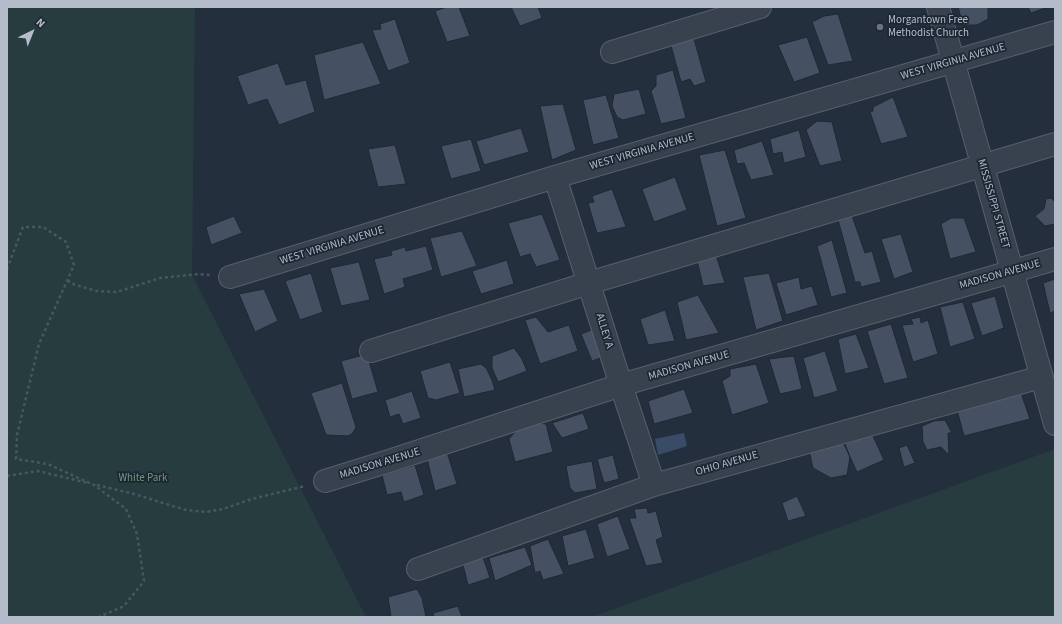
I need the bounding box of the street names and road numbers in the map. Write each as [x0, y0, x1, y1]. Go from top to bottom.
street label: WEST VIRGINIA AVENUE [899, 41, 1007, 83]
street label: WEST VIRGINIA AVENUE [588, 131, 696, 173]
street label: MISSISSIPPI STREET [974, 158, 1012, 250]
street label: WEST VIRGINIA AVENUE [278, 224, 386, 268]
street label: MADISON AVENUE [958, 257, 1042, 293]
street label: ALLEY A [592, 312, 616, 350]
street label: MADISON AVENUE [647, 348, 731, 384]
street label: MADISON AVENUE [338, 445, 422, 483]
street label: OHIO AVENUE [694, 449, 760, 479]

